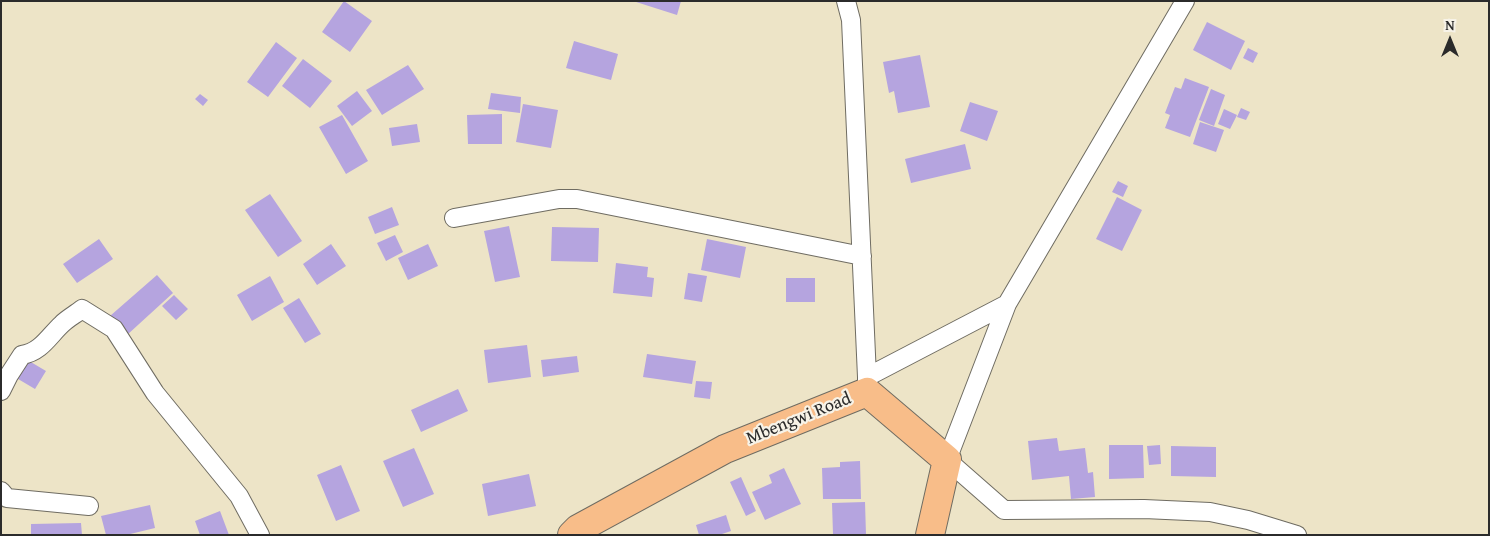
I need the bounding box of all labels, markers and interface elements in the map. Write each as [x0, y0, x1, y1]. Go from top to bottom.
north arrow [1425, 15, 1475, 65]
text: N [1445, 15, 1455, 35]
street label: Mbengwi Road [743, 388, 855, 450]

